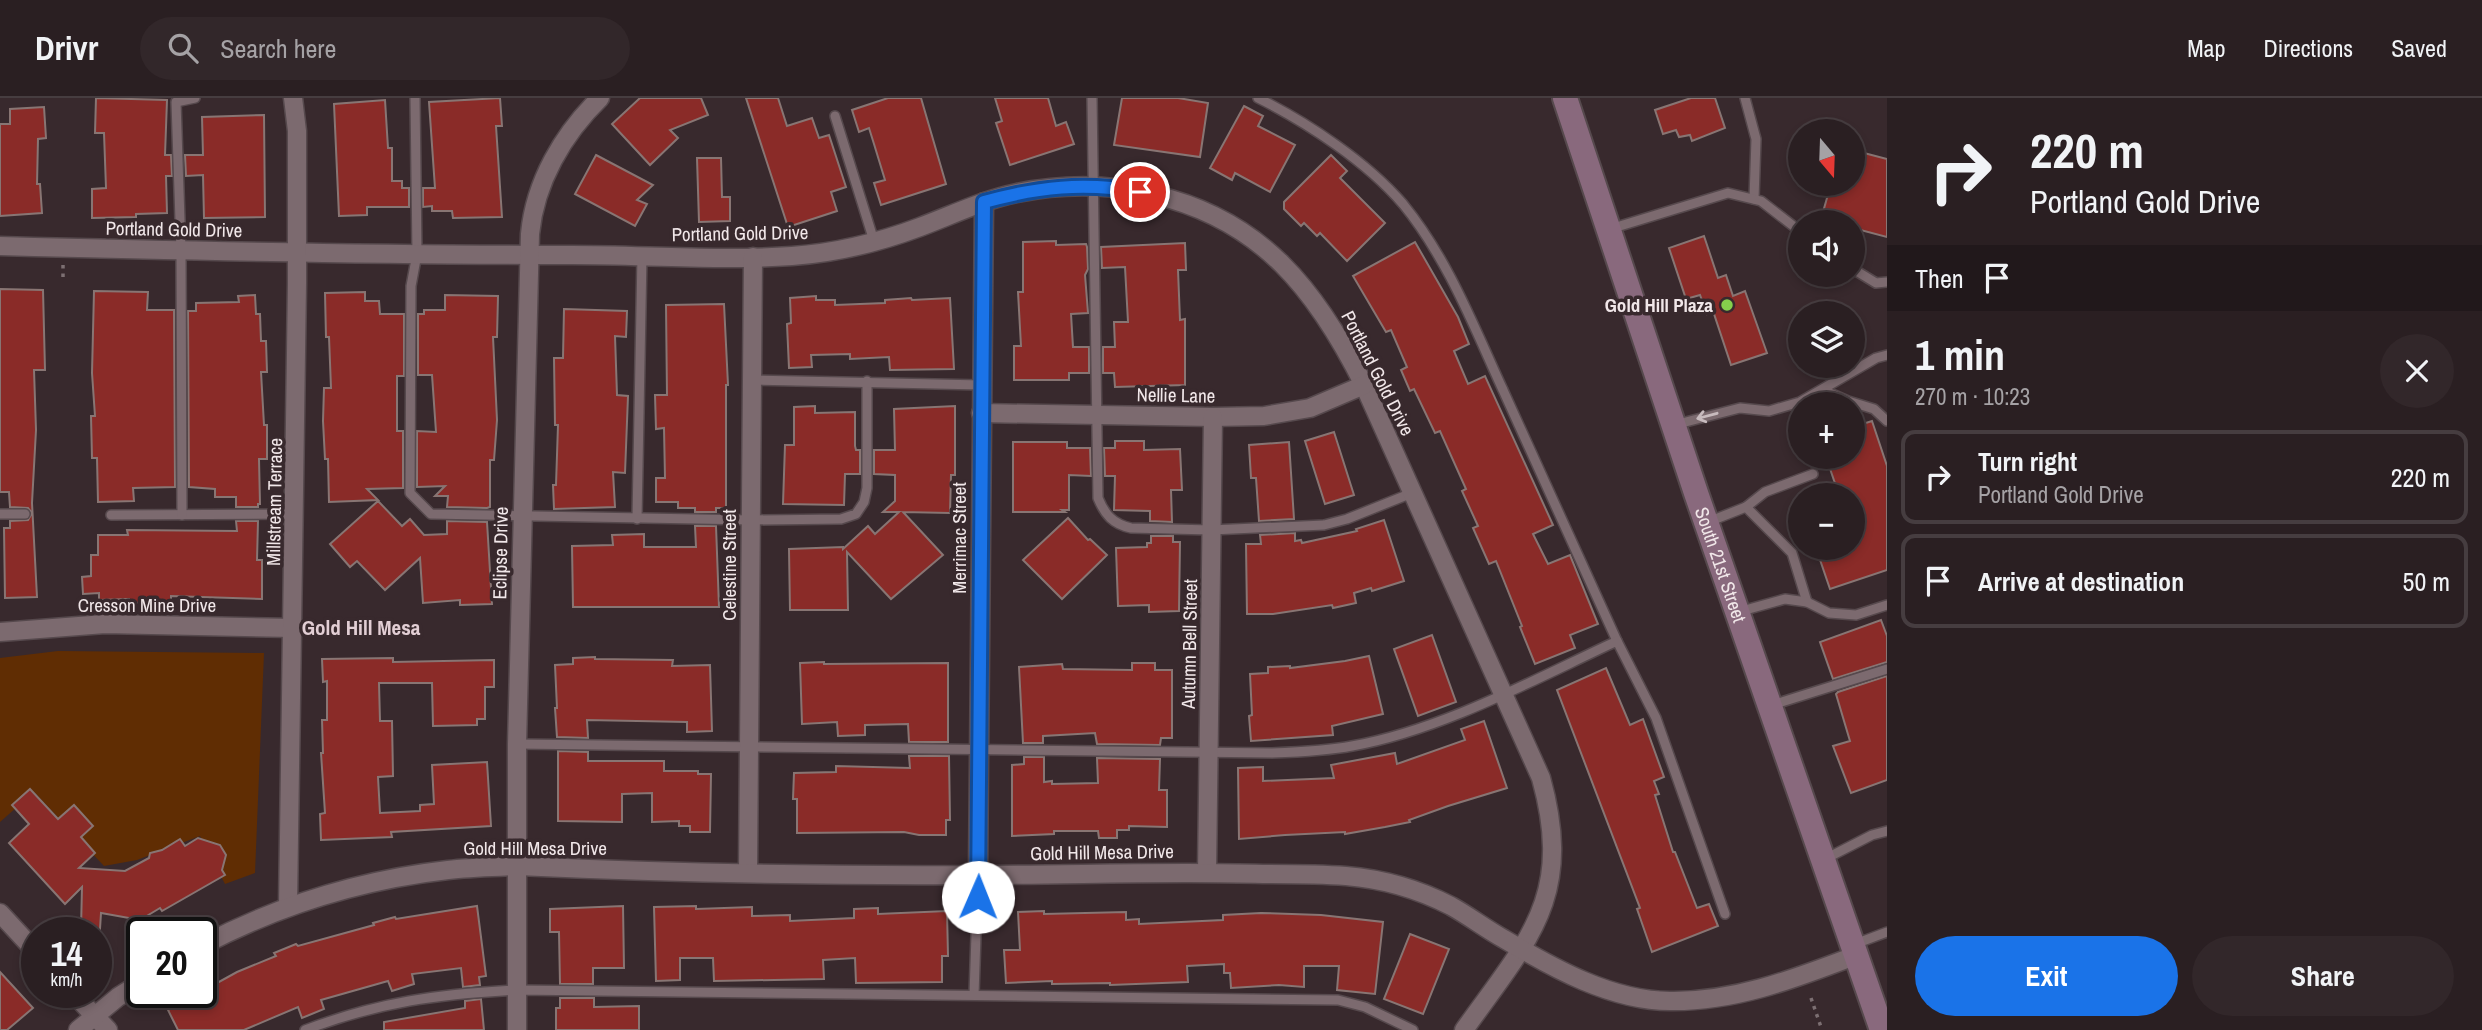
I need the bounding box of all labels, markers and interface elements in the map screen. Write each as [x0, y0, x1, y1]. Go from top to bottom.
search box [140, 17, 630, 80]
text: Drivr [35, 26, 98, 70]
icon: search [164, 29, 202, 67]
text: Search here [220, 31, 336, 66]
text: Map [2187, 32, 2225, 64]
text: Directions [2263, 32, 2353, 64]
text: Saved [2391, 32, 2447, 64]
text: 220 m [2030, 117, 2144, 183]
north arrow [1788, 119, 1866, 196]
map controls [1788, 119, 1865, 560]
icon: right [1915, 126, 2006, 217]
pin [1110, 162, 1170, 222]
icon: arrive [1121, 173, 1159, 211]
text: Portland Gold Drive [2030, 180, 2260, 223]
button: sound [1788, 210, 1865, 287]
street label: Portland Gold Drive [105, 215, 243, 243]
street label: Portland Gold Drive [671, 219, 809, 247]
icon: arrive [1978, 259, 2016, 297]
text: Then [1915, 261, 1964, 296]
place label: Gold Hill Plaza [1605, 292, 1713, 318]
marker: Gold Hill Plaza [1719, 297, 1735, 313]
button: layers [1788, 301, 1865, 378]
street label: Portland Gold Drive [1335, 306, 1421, 440]
text: 1 min [1915, 327, 2005, 383]
button: close [2380, 334, 2454, 408]
street label: Nellie Lane [1136, 381, 1216, 409]
text: 270 m · 10:23 [1915, 381, 2030, 412]
button: + [1788, 392, 1865, 469]
one-way arrow [1696, 410, 1719, 423]
street label: Millstream Terrace [260, 438, 288, 566]
text: Turn right [1978, 444, 2077, 479]
icon: right [1919, 458, 1957, 496]
text: 220 m [2391, 460, 2450, 495]
text: Portland Gold Drive [1978, 479, 2144, 510]
street label: Merrimac Street [946, 481, 972, 594]
button: − [1788, 483, 1865, 560]
street label: South 21st Street [1689, 503, 1753, 627]
street label: Eclipse Drive [486, 506, 514, 600]
street label: Celestine Street [716, 508, 742, 621]
icon: arrive [1919, 562, 1957, 600]
text: Arrive at destination [1978, 564, 2184, 599]
text: 50 m [2403, 564, 2450, 599]
street label: Autumn Bell Street [1175, 578, 1203, 710]
street label: Cresson Mine Drive [78, 592, 216, 618]
district label: Gold Hill Mesa [302, 613, 421, 642]
street label: Gold Hill Mesa Drive [463, 835, 607, 861]
street label: Gold Hill Mesa Drive [1030, 838, 1174, 866]
position arrow [941, 860, 1015, 934]
speed limit sign: 20 [126, 917, 217, 1008]
text: 14 [51, 930, 82, 977]
button: Exit [1915, 936, 2178, 1016]
button: Share [2192, 936, 2454, 1016]
text: km/h [51, 967, 83, 992]

